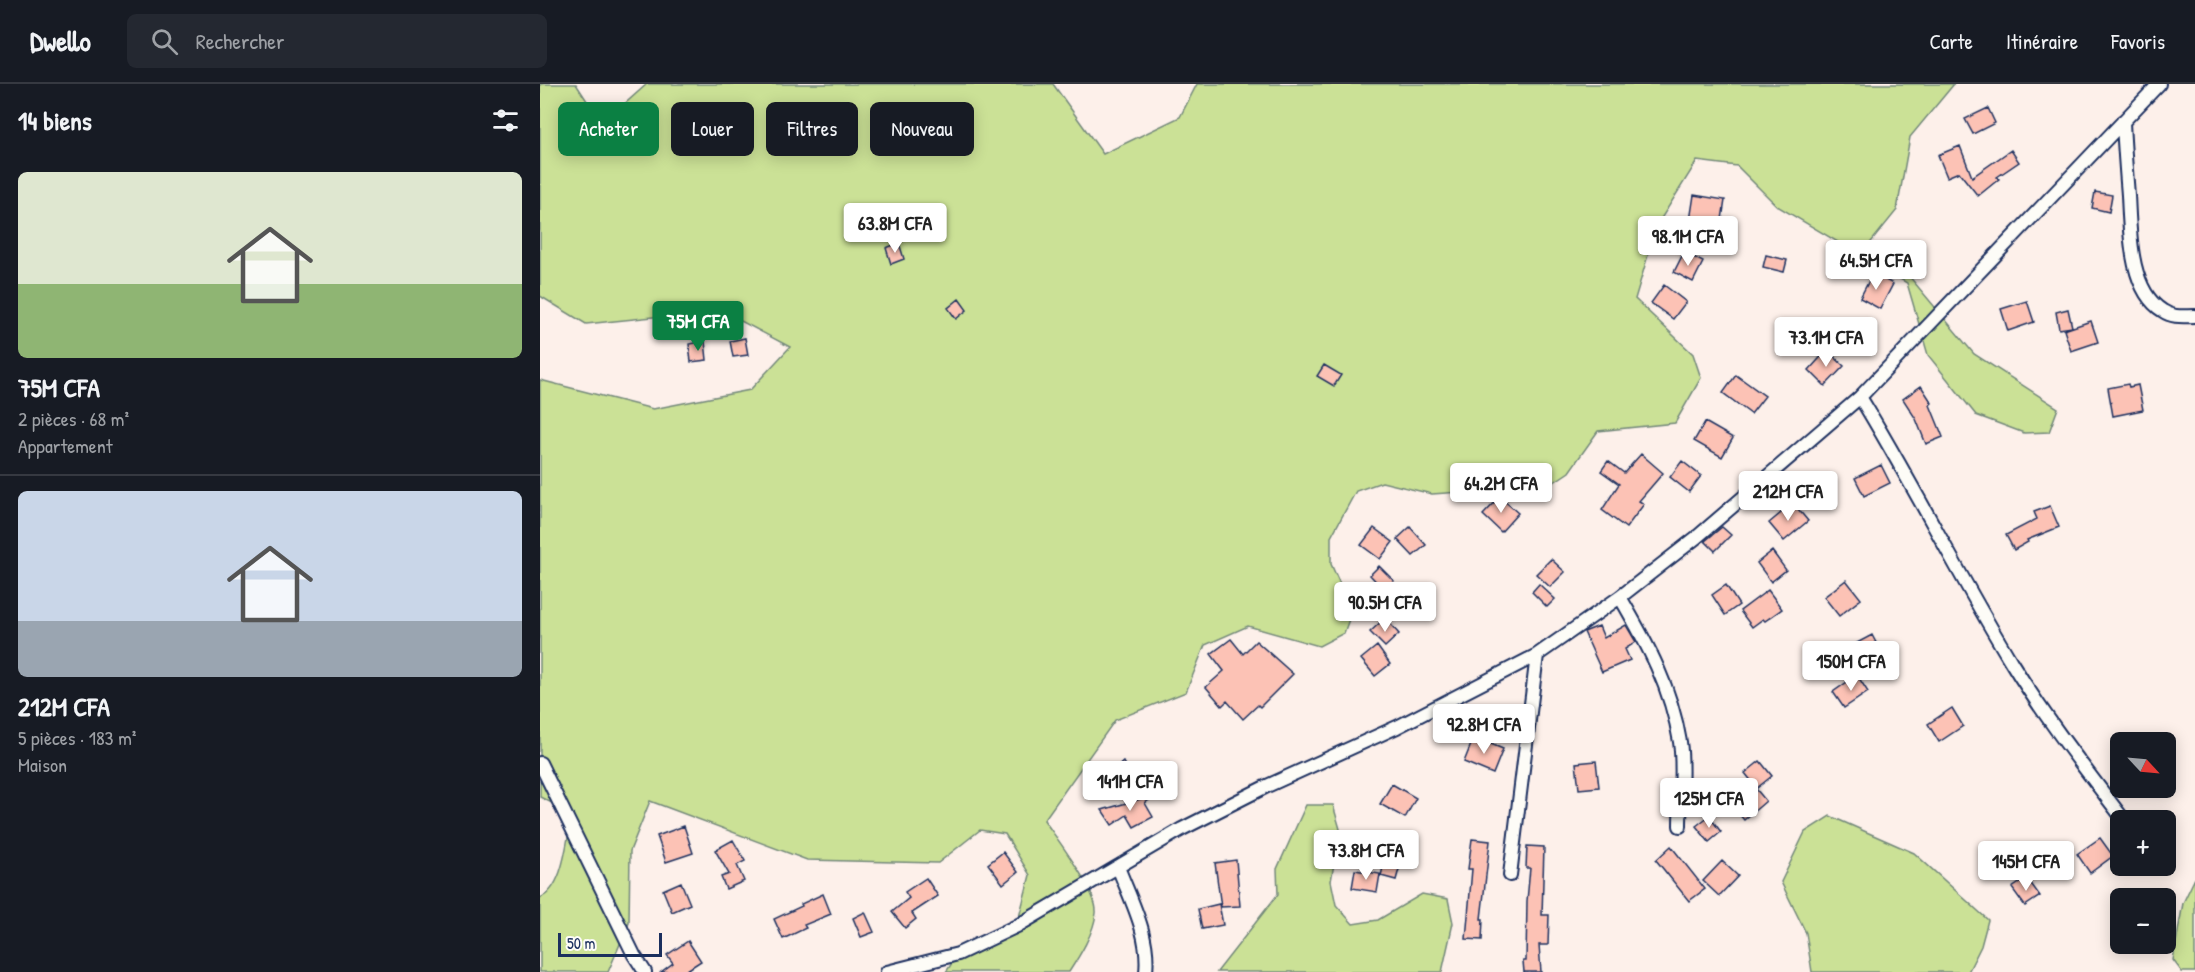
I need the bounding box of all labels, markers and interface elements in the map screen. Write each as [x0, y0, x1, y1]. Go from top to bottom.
search box [127, 14, 547, 68]
text: Dwello [30, 22, 91, 60]
icon: search [148, 25, 181, 58]
text: Rechercher [196, 26, 285, 56]
text: Carte [1930, 27, 1973, 56]
text: Itinéraire [2006, 27, 2078, 56]
text: Favoris [2111, 27, 2165, 56]
chip: Acheter [558, 102, 659, 156]
chip: Louer [671, 102, 754, 156]
chip: Filtres [766, 102, 858, 156]
chip: Nouveau [870, 102, 974, 156]
text: 14 biens [18, 103, 92, 138]
icon: filters [489, 104, 522, 137]
pin: 63.8M CFA [826, 203, 964, 254]
text: 63.8M CFA [858, 209, 932, 236]
icon: home [216, 211, 324, 319]
pin: 98.1M CFA [1619, 216, 1757, 267]
text: 98.1M CFA [1652, 222, 1724, 249]
pin: 64.5M CFA [1807, 240, 1945, 291]
text: 64.5M CFA [1840, 246, 1912, 273]
pin: 75M CFA [643, 301, 753, 352]
text: 75M CFA [666, 307, 730, 334]
pin: 73.1M CFA [1757, 317, 1895, 368]
text: 73.1M CFA [1788, 323, 1864, 350]
text: 75M CFA [18, 370, 100, 405]
text: 2 pièces · 68 m² [18, 405, 129, 432]
text: Appartement [18, 432, 113, 459]
pin: 64.2M CFA [1432, 463, 1570, 514]
text: 64.2M CFA [1464, 469, 1538, 496]
pin: 212M CFA [1726, 471, 1850, 522]
text: 212M CFA [1753, 477, 1823, 504]
icon: home [216, 530, 324, 638]
pin: 90.5M CFA [1316, 582, 1454, 633]
text: 90.5M CFA [1348, 588, 1422, 615]
pin: 150M CFA [1789, 641, 1913, 692]
text: 150M CFA [1816, 647, 1886, 674]
text: 212M CFA [18, 689, 110, 724]
pin: 92.8M CFA [1415, 704, 1553, 755]
text: 92.8M CFA [1447, 710, 1521, 737]
text: 5 pièces · 183 m² [18, 724, 136, 751]
north arrow [2110, 732, 2176, 798]
map controls [2110, 732, 2176, 954]
text: Maison [18, 751, 67, 778]
pin: 141M CFA [1068, 761, 1192, 812]
text: 141M CFA [1097, 767, 1163, 794]
pin: 125M CFA [1647, 778, 1771, 829]
text: 125M CFA [1674, 784, 1744, 811]
button: + [2110, 810, 2176, 876]
pin: 73.8M CFA [1297, 830, 1435, 881]
text: 73.8M CFA [1328, 836, 1404, 863]
pin: 145M CFA [1964, 841, 2088, 892]
text: 145M CFA [1992, 847, 2060, 874]
button: − [2110, 888, 2176, 954]
scale bar [558, 930, 662, 958]
text: 50 m [567, 932, 596, 954]

